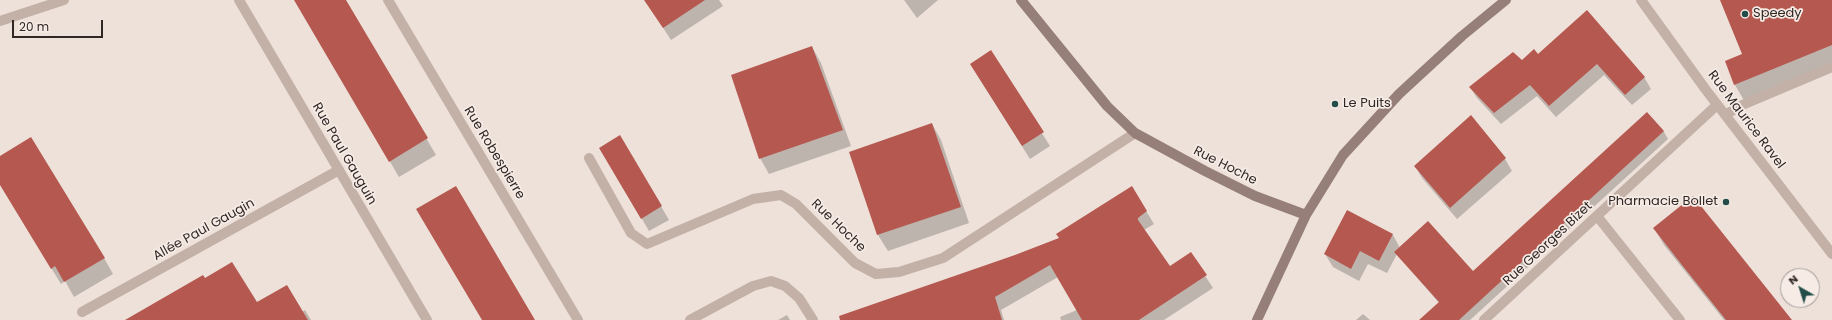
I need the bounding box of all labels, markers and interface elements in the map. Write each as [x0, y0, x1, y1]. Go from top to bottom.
place label: Speedy [1753, 6, 1802, 22]
marker: Speedy [1740, 9, 1750, 19]
scale bar [14, 12, 105, 38]
text: 20 m [19, 18, 49, 35]
street label: Rue Maurice Ravel [1704, 68, 1788, 172]
place label: Le Puits [1343, 96, 1391, 112]
marker: Le Puits [1330, 99, 1340, 109]
street label: Rue Paul Gauguin [309, 100, 379, 208]
street label: Rue Robespierre [460, 104, 528, 202]
street label: Rue Hoche [1191, 143, 1259, 189]
place label: Pharmacie Bollet [1608, 194, 1718, 210]
street label: Allée Paul Gaugin [151, 196, 257, 264]
street label: Rue Hoche [808, 196, 868, 256]
marker: Pharmacie Bollet [1721, 197, 1731, 207]
street label: Rue Georges Bizet [1500, 199, 1596, 289]
north arrow [1780, 268, 1820, 308]
text: N [1785, 271, 1801, 288]

